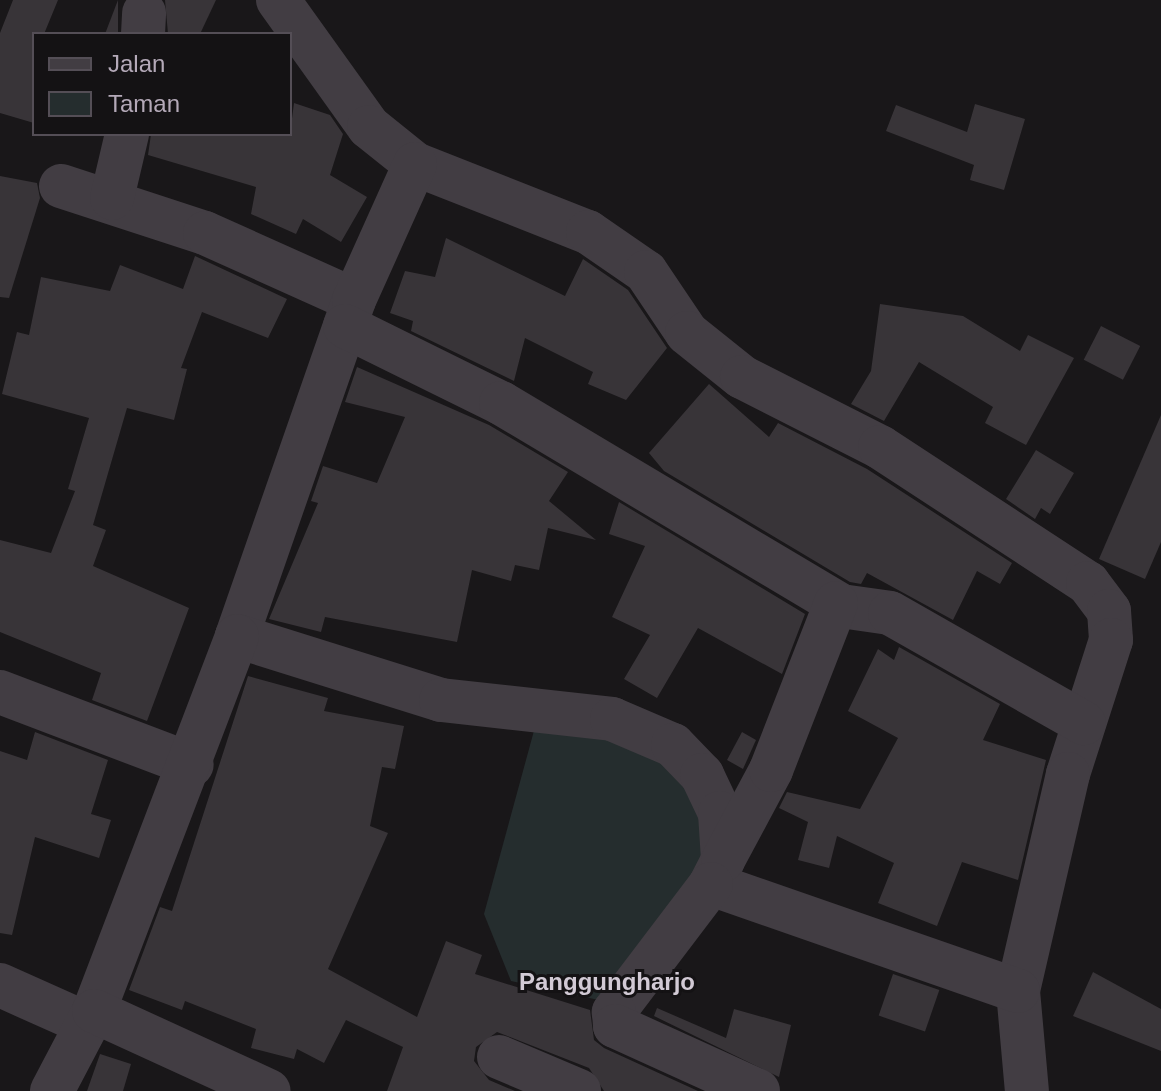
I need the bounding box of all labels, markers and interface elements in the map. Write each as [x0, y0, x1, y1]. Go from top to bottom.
legend [32, 32, 292, 136]
text: Jalan [108, 50, 165, 77]
text: Taman [108, 90, 180, 117]
district label: Panggungharjo [519, 968, 695, 996]

